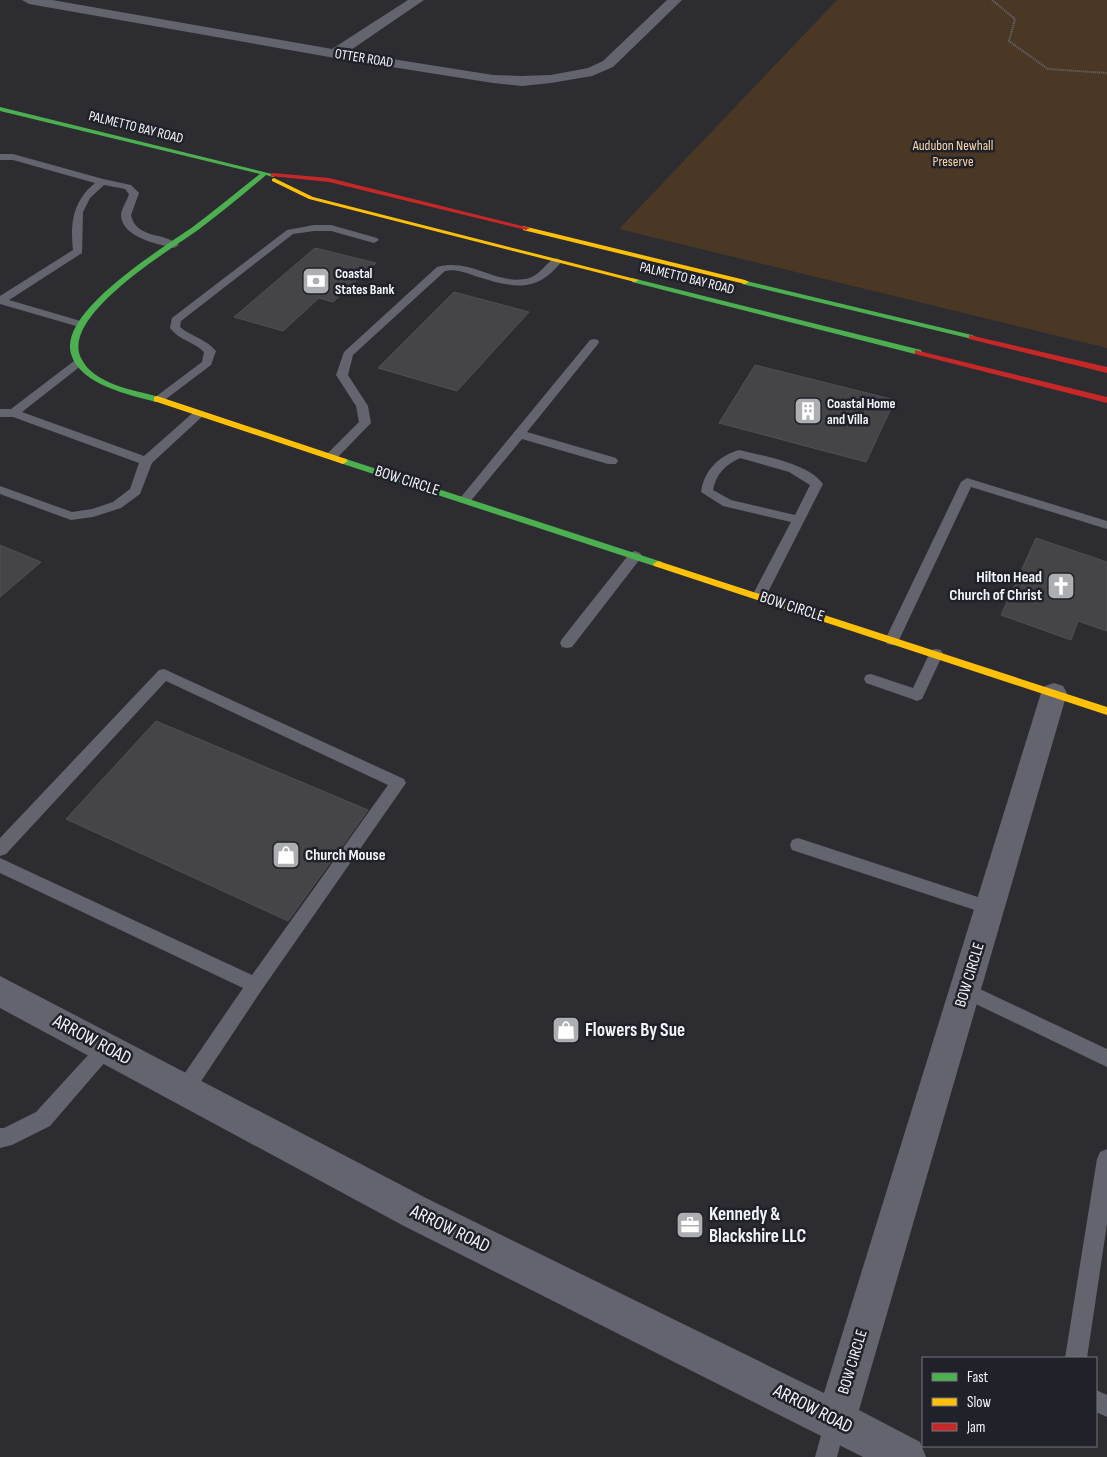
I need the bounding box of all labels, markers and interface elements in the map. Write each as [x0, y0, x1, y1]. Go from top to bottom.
street label: OTTER ROAD [334, 45, 394, 71]
street label: PALMETTO BAY ROAD [87, 107, 185, 147]
park label: Audubon Newhall Preserve [912, 137, 993, 170]
street label: PALMETTO BAY ROAD [638, 258, 736, 298]
place label: Coastal States Bank [335, 265, 394, 298]
bank icon: Coastal States Bank [301, 266, 331, 296]
place label: Coastal Home and Villa [827, 395, 895, 428]
building icon: Coastal Home and Villa [793, 396, 823, 426]
street label: BOW CIRCLE [372, 462, 442, 500]
place label: Hilton Head Church of Christ [949, 568, 1042, 605]
church icon: Hilton Head Church of Christ [1046, 571, 1076, 601]
street label: BOW CIRCLE [757, 588, 827, 626]
shop icon: Church Mouse [271, 840, 301, 870]
place label: Church Mouse [305, 846, 386, 865]
street label: BOW CIRCLE [951, 940, 989, 1010]
street label: ARROW ROAD [48, 1009, 135, 1070]
shop icon: Flowers By Sue [551, 1015, 581, 1045]
place label: Flowers By Sue [585, 1019, 685, 1042]
street label: ARROW ROAD [406, 1199, 494, 1258]
place label: Kennedy & Blackshire LLC [709, 1203, 806, 1248]
office icon: Kennedy & Blackshire LLC [675, 1210, 705, 1240]
street label: BOW CIRCLE [834, 1327, 872, 1397]
legend [922, 1357, 1097, 1447]
text: Fast [967, 1368, 989, 1387]
street label: ARROW ROAD [769, 1379, 856, 1439]
text: Slow [967, 1393, 991, 1412]
text: Jam [966, 1418, 985, 1437]

